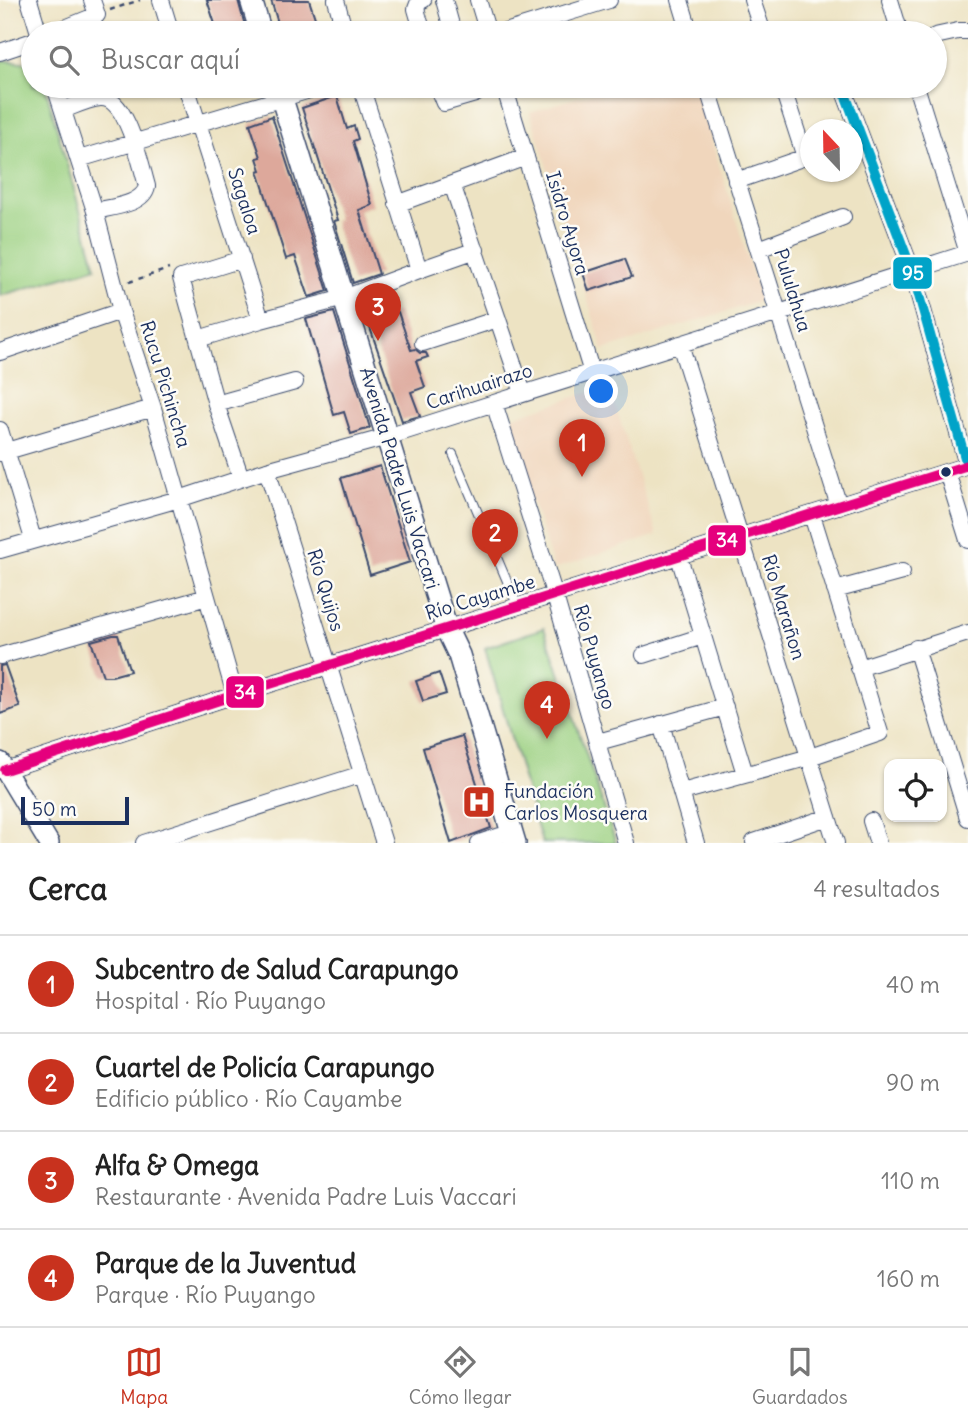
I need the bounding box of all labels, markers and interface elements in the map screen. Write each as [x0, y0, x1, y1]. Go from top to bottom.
search box [21, 21, 947, 98]
icon: search [45, 41, 83, 79]
text: Buscar aquí [101, 43, 240, 76]
north arrow [800, 119, 863, 182]
street label: Sagaloa [223, 165, 267, 237]
street label: Isidro Ayora [541, 168, 595, 278]
street label: Pululahua [769, 246, 817, 335]
line badge: 95 [892, 256, 933, 290]
text: 95 [902, 261, 924, 285]
pin: 3 [355, 283, 401, 341]
street label: Rucu Pichincha [135, 318, 197, 450]
street label: Carihuairazo [423, 358, 535, 414]
street label: Avenida Padre Luis Vaccari [355, 364, 445, 592]
your location [584, 374, 618, 408]
pin: 1 [559, 419, 605, 477]
unlabelled marker [939, 465, 953, 479]
pin: 2 [472, 509, 518, 567]
line badge: 34 [707, 524, 747, 557]
text: 34 [716, 528, 738, 552]
street label: Río Quijos [302, 546, 350, 634]
street label: Río Marañon [757, 551, 811, 663]
street label: Río Cayambe [422, 569, 538, 625]
street label: Río Puyango [569, 602, 621, 712]
line badge: 34 [225, 675, 265, 709]
text: 34 [234, 680, 256, 704]
pin: 4 [524, 681, 570, 739]
map controls [884, 759, 947, 822]
button: locate [884, 759, 947, 822]
place label: Fundación Carlos Mosquera [504, 779, 648, 825]
hospital icon: Fundación Carlos Mosquera [460, 783, 498, 821]
scale bar [21, 794, 130, 826]
text: 50 m [32, 797, 77, 821]
text: Cerca [28, 870, 107, 908]
text: 4 resultados [813, 874, 940, 903]
text: Subcentro de Salud Carapungo [95, 953, 459, 986]
text: 1 [46, 970, 56, 999]
text: 40 m [886, 970, 940, 999]
text: Hospital · Río Puyango [95, 986, 326, 1015]
text: Cuartel de Policía Carapungo [95, 1051, 435, 1084]
text: 2 [45, 1068, 57, 1097]
text: 90 m [886, 1068, 940, 1097]
text: Edificio público · Río Cayambe [95, 1084, 402, 1113]
text: Alfa & Omega [95, 1149, 259, 1182]
text: 3 [44, 1166, 58, 1195]
text: 110 m [881, 1166, 940, 1195]
text: Restaurante · Avenida Padre Luis Vaccari [95, 1182, 517, 1211]
text: Parque de la Juventud [95, 1247, 356, 1280]
text: 4 [44, 1264, 58, 1293]
text: 160 m [877, 1264, 940, 1293]
text: Parque · Río Puyango [95, 1280, 316, 1309]
tab: Mapa [120, 1343, 168, 1409]
tab: Cómo llegar [409, 1343, 512, 1409]
tab: Guardados [752, 1343, 848, 1409]

